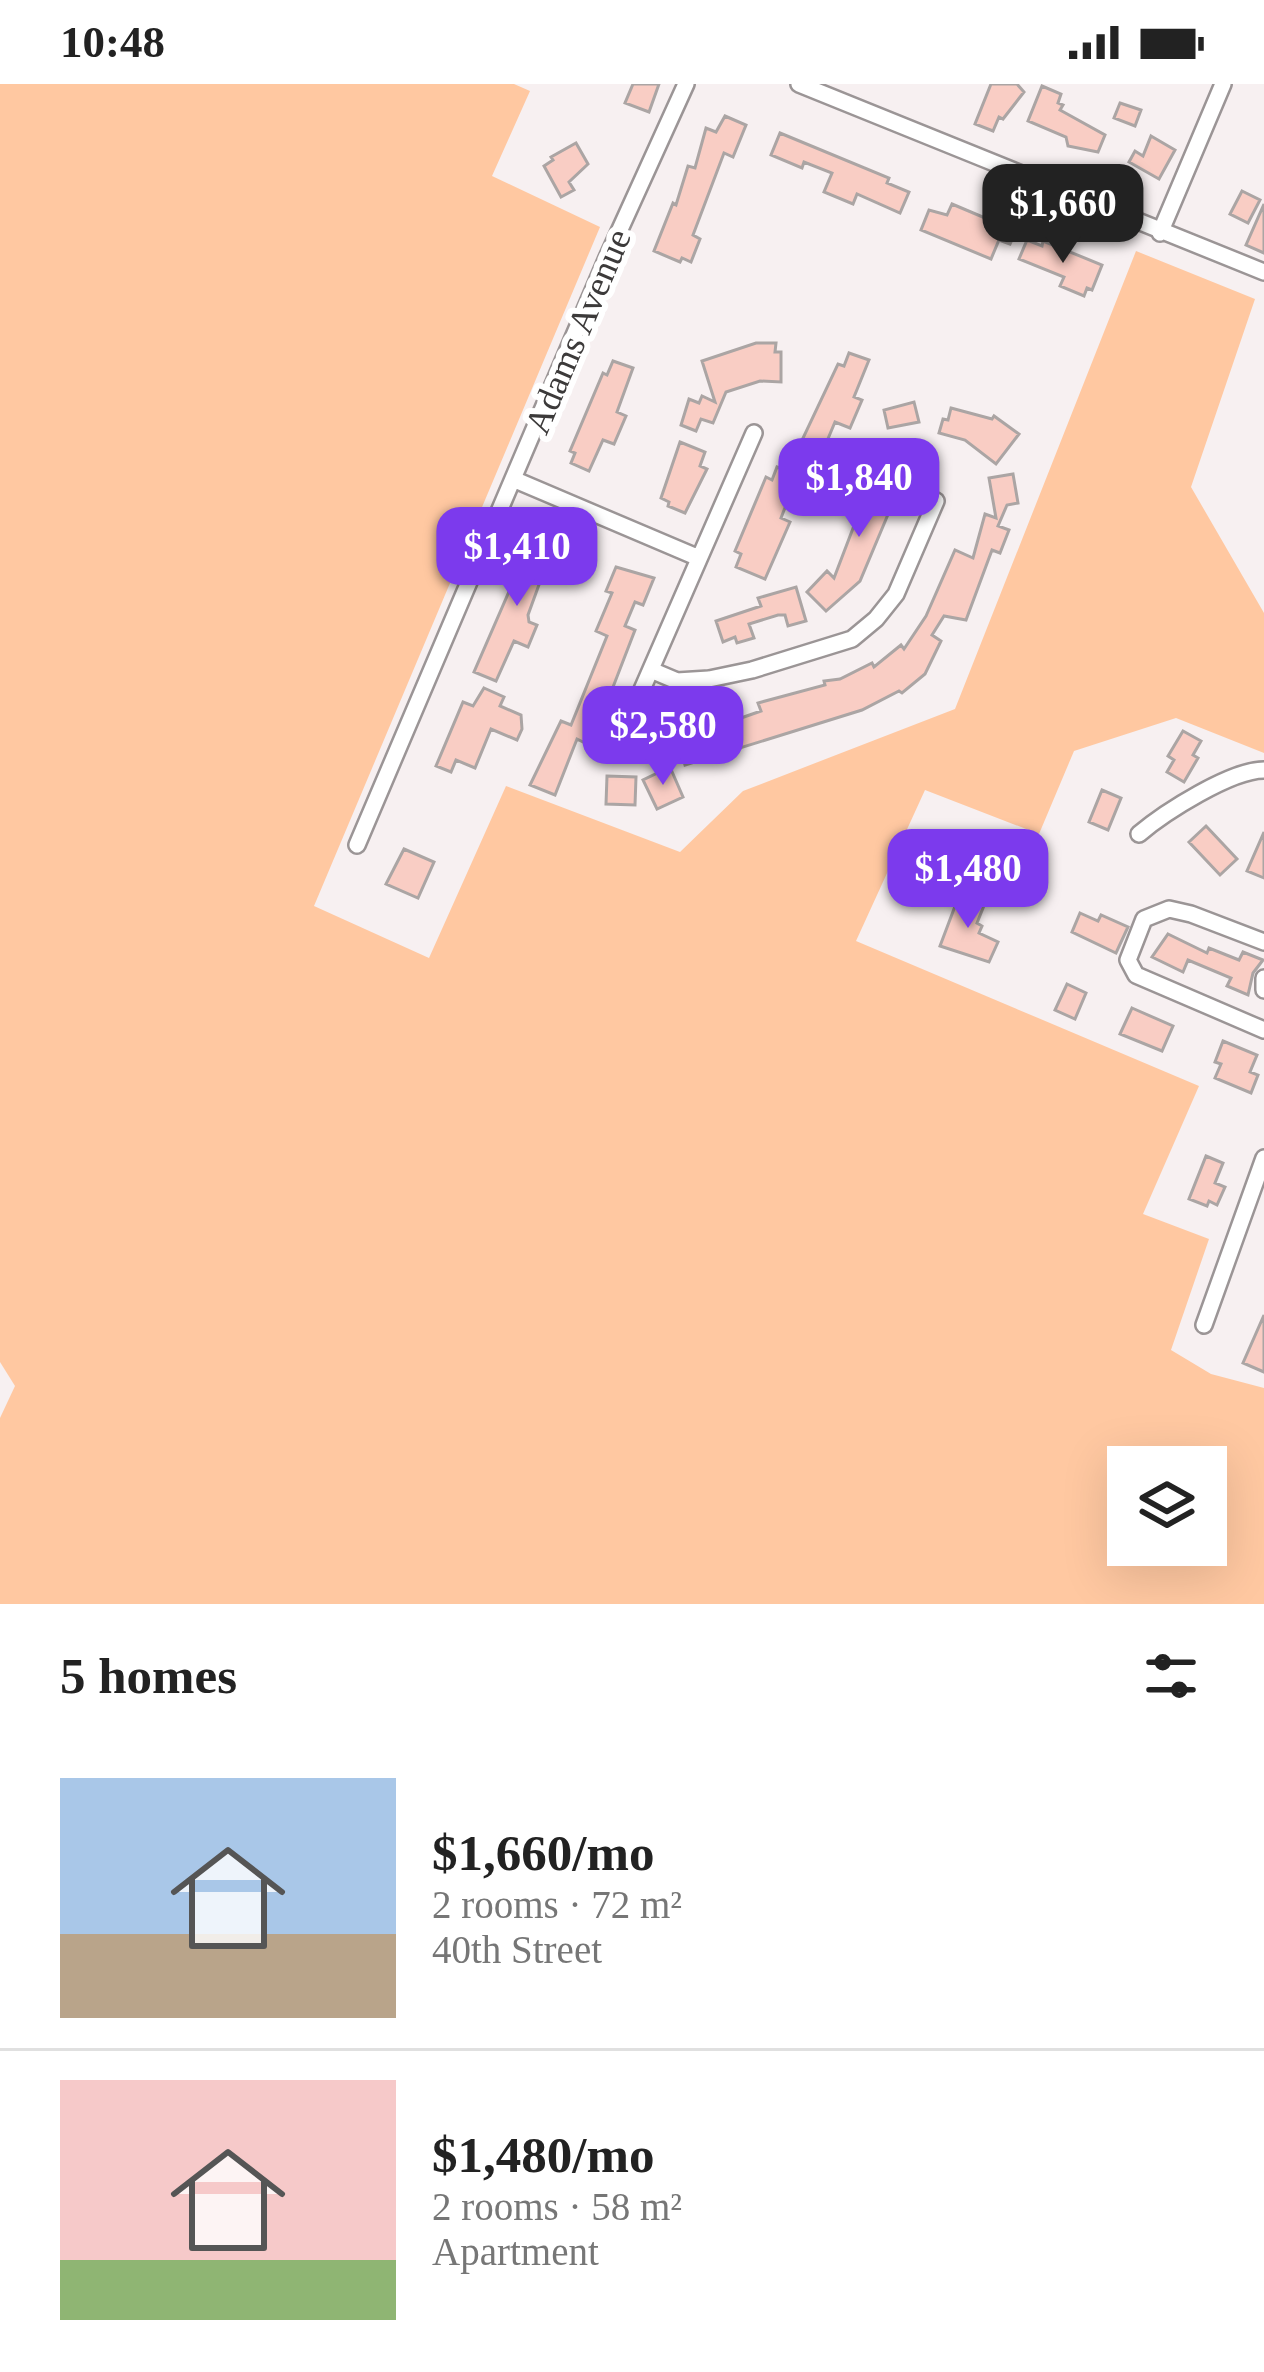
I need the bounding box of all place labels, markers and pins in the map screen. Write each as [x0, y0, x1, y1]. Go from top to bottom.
pin: $1,660 [965, 164, 1161, 266]
pin: $1,840 [761, 438, 957, 540]
pin: $1,410 [419, 507, 615, 609]
pin: $2,580 [565, 686, 761, 788]
pin: $1,480 [870, 829, 1066, 931]

